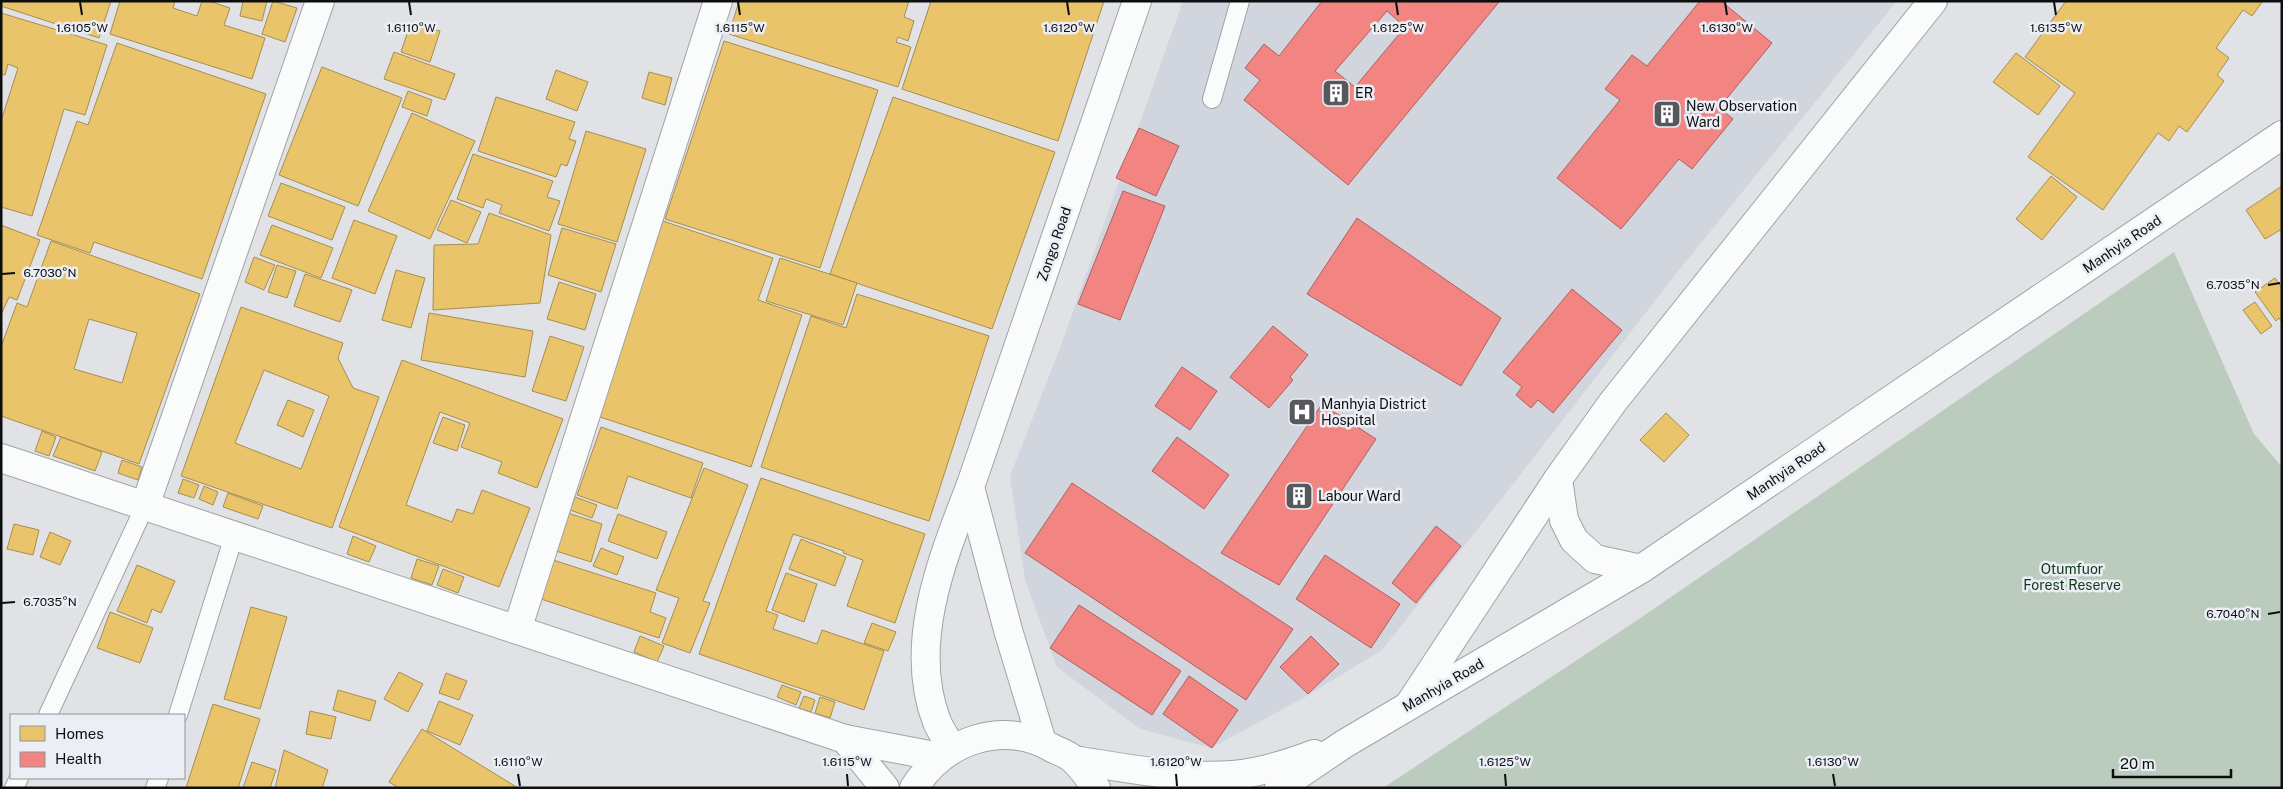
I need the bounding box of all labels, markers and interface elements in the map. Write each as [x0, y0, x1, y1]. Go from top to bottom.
text: 1.6105°W [56, 21, 109, 35]
text: 1.6110°W [386, 21, 436, 35]
text: 1.6115°W [715, 21, 765, 35]
text: 1.6120°W [1043, 21, 1095, 35]
text: 1.6125°W [1372, 21, 1424, 35]
text: 1.6130°W [1701, 21, 1753, 35]
text: 1.6135°W [2030, 21, 2083, 35]
building icon: ER [1321, 78, 1351, 108]
place label: ER [1355, 85, 1373, 101]
place label: New Observation Ward [1686, 98, 1797, 130]
building icon: New Observation Ward [1652, 99, 1682, 129]
street label: Zongo Road [1034, 205, 1074, 283]
street label: Manhyia Road [2080, 212, 2164, 276]
text: 6.7030°N [23, 266, 77, 280]
text: 6.7035°N [2206, 278, 2260, 292]
place label: Manhyia District Hospital [1321, 396, 1426, 428]
hospital icon: Manhyia District Hospital [1287, 397, 1317, 427]
street label: Manhyia Road [1744, 439, 1828, 503]
building icon: Labour Ward [1284, 481, 1314, 511]
place label: Labour Ward [1318, 488, 1401, 504]
park label: Otumfuor Forest Reserve [2023, 561, 2121, 593]
text: 6.7035°N [23, 595, 77, 609]
text: 6.7040°N [2206, 607, 2260, 621]
street label: Manhyia Road [1399, 655, 1487, 715]
legend [10, 714, 185, 779]
text: Homes [55, 725, 104, 742]
scale bar [2113, 746, 2230, 778]
text: Health [55, 750, 102, 767]
text: 1.6110°W [493, 755, 543, 769]
text: 1.6115°W [822, 755, 872, 769]
text: 1.6120°W [1150, 755, 1202, 769]
text: 1.6125°W [1479, 755, 1531, 769]
text: 1.6130°W [1807, 755, 1859, 769]
text: 20 m [2120, 755, 2155, 772]

